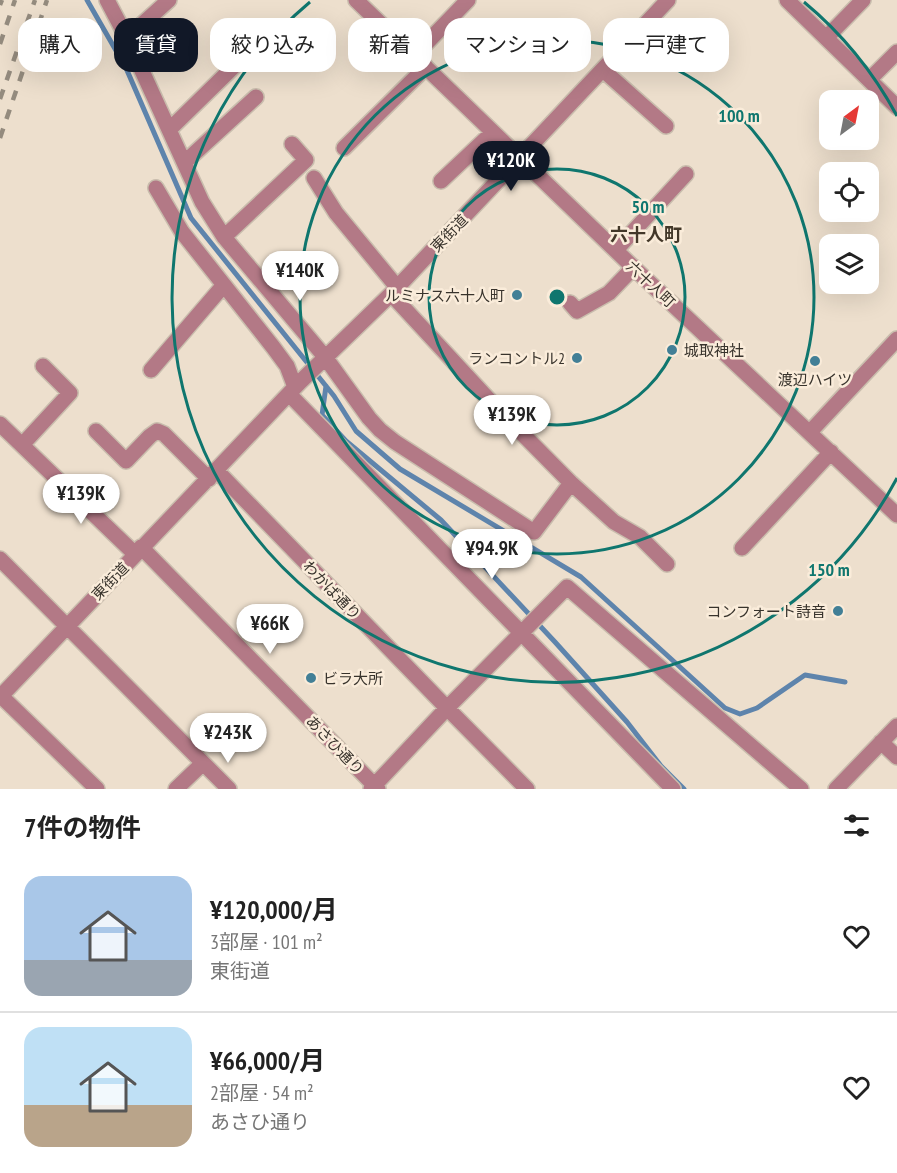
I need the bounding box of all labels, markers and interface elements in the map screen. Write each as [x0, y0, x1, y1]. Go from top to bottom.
chip: 購入 [18, 18, 102, 72]
chip: 賃貸 [114, 18, 198, 72]
chip: 絞り込み [210, 18, 336, 72]
chip: 新着 [348, 18, 432, 72]
chip: マンション [444, 18, 591, 72]
chip: 一戸建て [603, 18, 729, 72]
north arrow [819, 90, 879, 150]
map controls [819, 90, 879, 294]
text: 100 m [718, 104, 760, 127]
pin: ¥120K [469, 141, 553, 192]
text: ¥120K [487, 147, 535, 173]
button: locate [819, 162, 879, 222]
text: 50 m [632, 195, 664, 218]
street label: 東街道 [427, 210, 471, 256]
district label: 六十人町 [610, 223, 682, 246]
button: layers [819, 234, 879, 294]
pin: ¥140K [258, 251, 342, 302]
text: ¥140K [276, 257, 324, 283]
street label: 六十人町 [623, 257, 679, 311]
place label: ルミナス六十人町 [385, 286, 505, 305]
centre of rings [547, 287, 567, 307]
marker: ルミナス六十人町 [510, 288, 524, 302]
place label: 城取神社 [684, 341, 744, 360]
marker: 城取神社 [665, 343, 679, 357]
place label: ランコントル2 [468, 349, 565, 368]
marker: ランコントル2 [570, 351, 584, 365]
marker: 渡辺ハイツ [808, 354, 822, 368]
place label: 渡辺ハイツ [778, 370, 852, 389]
pin: ¥139K [470, 395, 554, 446]
text: ¥139K [488, 401, 536, 427]
pin: ¥139K [39, 474, 123, 525]
text: ¥139K [57, 480, 105, 506]
pin: ¥94.9K [443, 529, 541, 580]
text: ¥94.9K [466, 535, 518, 561]
street label: わかば通り [299, 556, 365, 624]
street label: 東街道 [88, 558, 132, 604]
text: 150 m [808, 558, 850, 581]
place label: コンフォート詩音 [706, 602, 826, 621]
pin: ¥66K [234, 604, 306, 655]
marker: コンフォート詩音 [831, 604, 845, 618]
text: ¥66K [250, 610, 290, 636]
place label: ビラ大所 [323, 669, 383, 688]
marker: ビラ大所 [304, 671, 318, 685]
street label: あさひ通り [302, 711, 368, 779]
pin: ¥243K [186, 713, 270, 764]
text: ¥243K [204, 719, 252, 745]
icon: filters [840, 809, 873, 842]
text: 7件の物件 [24, 811, 140, 844]
text: ¥120,000/月 [210, 893, 338, 926]
icon: home [72, 900, 144, 972]
icon: heart [840, 920, 873, 953]
text: 3部屋 · 101 m² [210, 929, 323, 955]
text: 東街道 [210, 958, 270, 984]
text: ¥66,000/月 [210, 1044, 325, 1077]
icon: home [72, 1051, 144, 1123]
icon: heart [840, 1071, 873, 1104]
text: 2部屋 · 54 m² [210, 1080, 314, 1106]
text: あさひ通り [210, 1109, 310, 1135]

